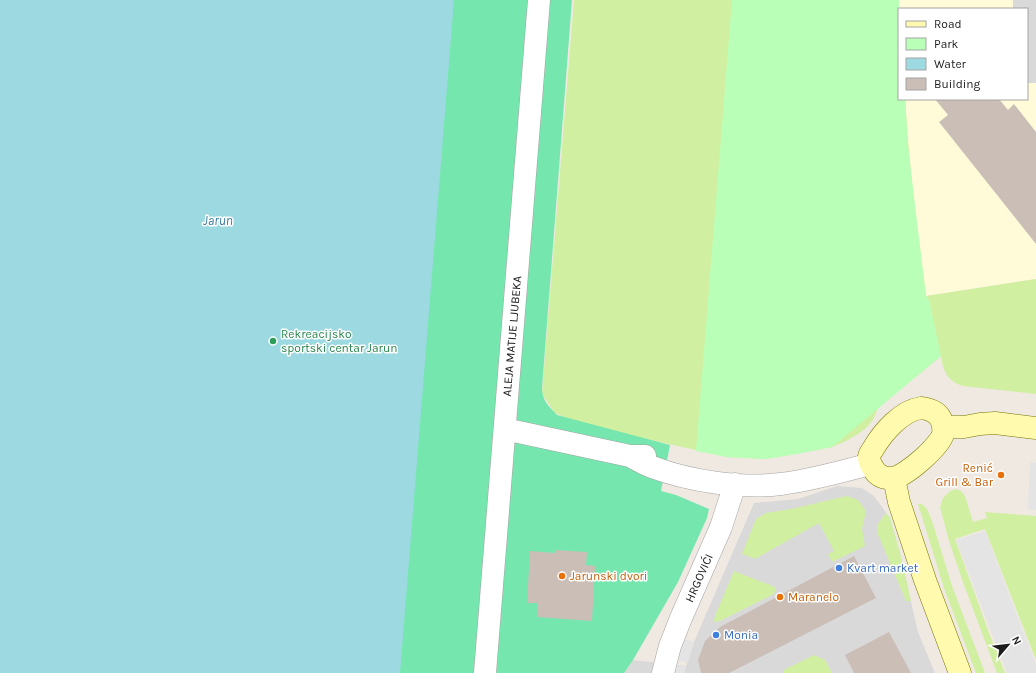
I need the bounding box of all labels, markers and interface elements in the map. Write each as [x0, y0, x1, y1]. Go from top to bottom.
legend [898, 8, 1028, 100]
text: Road [934, 17, 962, 31]
text: Park [934, 37, 959, 51]
text: Water [934, 57, 967, 71]
text: Building [934, 77, 981, 91]
water label: Jarun [203, 213, 233, 228]
street label: ALEJA MATIJE LJUBEKA [500, 275, 524, 397]
place label: Rekreacijsko sportski centar Jarun [281, 327, 397, 355]
marker: Rekreacijsko sportski centar Jarun [268, 336, 278, 346]
place label: Renić Grill & Bar [936, 461, 994, 489]
marker: Renić Grill & Bar [996, 470, 1006, 480]
street label: HRGOVIĆI [681, 551, 716, 604]
place label: Kvart market [847, 561, 919, 575]
marker: Kvart market [834, 563, 844, 573]
place label: Jarunski dvori [570, 569, 647, 583]
marker: Jarunski dvori [557, 571, 567, 581]
place label: Maranelo [788, 590, 839, 604]
marker: Maranelo [775, 592, 785, 602]
north arrow [988, 625, 1028, 665]
place label: Monia [724, 628, 758, 642]
marker: Monia [711, 630, 721, 640]
text: N [1009, 634, 1024, 647]

